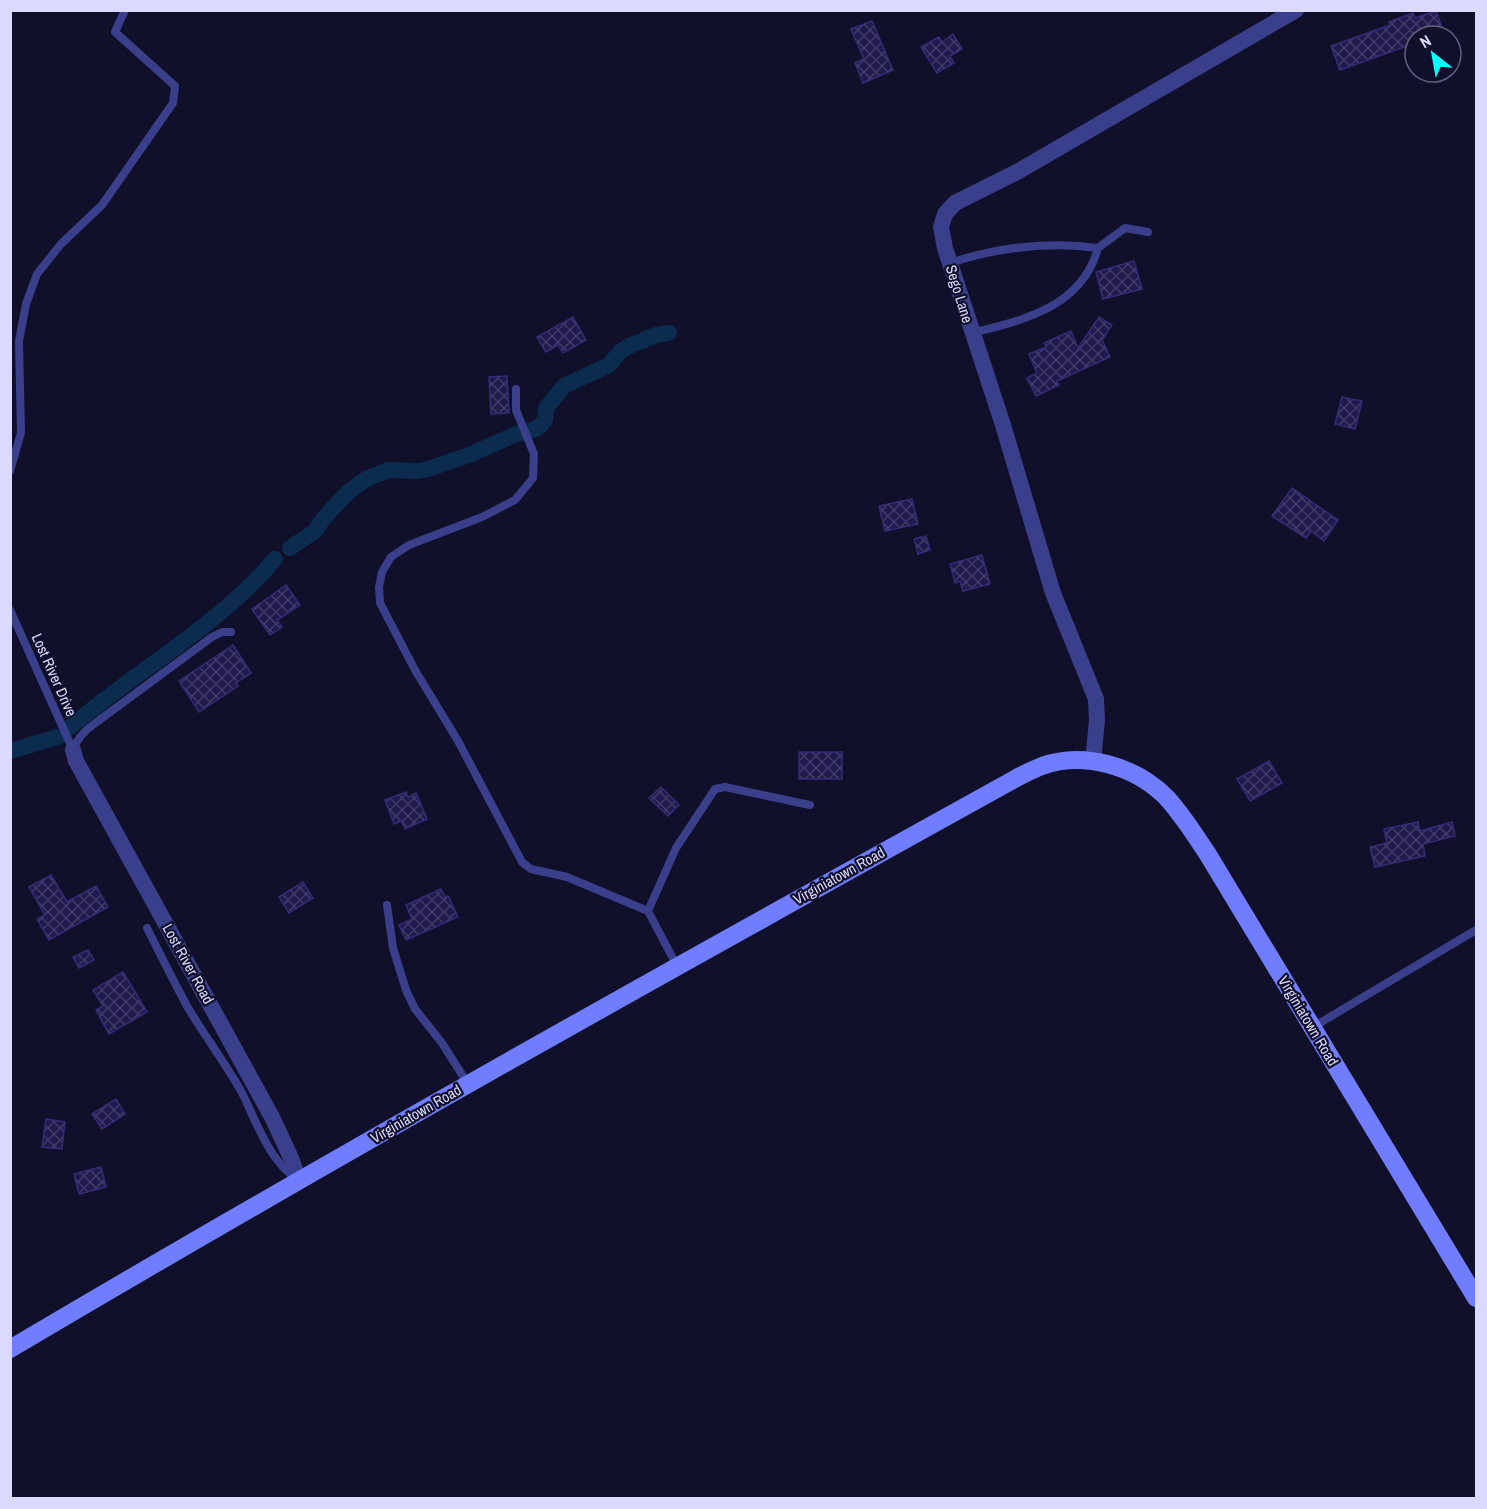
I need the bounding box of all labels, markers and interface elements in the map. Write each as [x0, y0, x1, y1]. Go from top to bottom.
north arrow [1403, 24, 1463, 84]
text: N [1416, 29, 1435, 53]
street label: Sego Lane [941, 262, 978, 326]
street label: Lost River Drive [27, 630, 82, 720]
street label: Virginiatown Road [789, 842, 888, 909]
street label: Lost River Road [158, 920, 219, 1008]
street label: Virginiatown Road [1273, 972, 1344, 1070]
street label: Virginiatown Road [366, 1079, 465, 1148]

